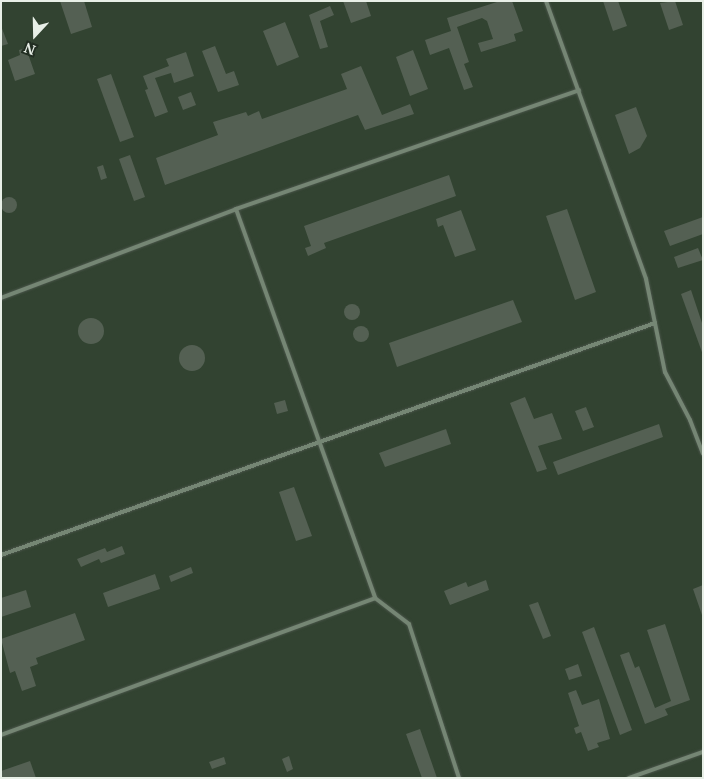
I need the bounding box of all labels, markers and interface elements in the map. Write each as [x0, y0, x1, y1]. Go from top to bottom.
north arrow [10, 10, 60, 60]
text: N [21, 39, 38, 60]

